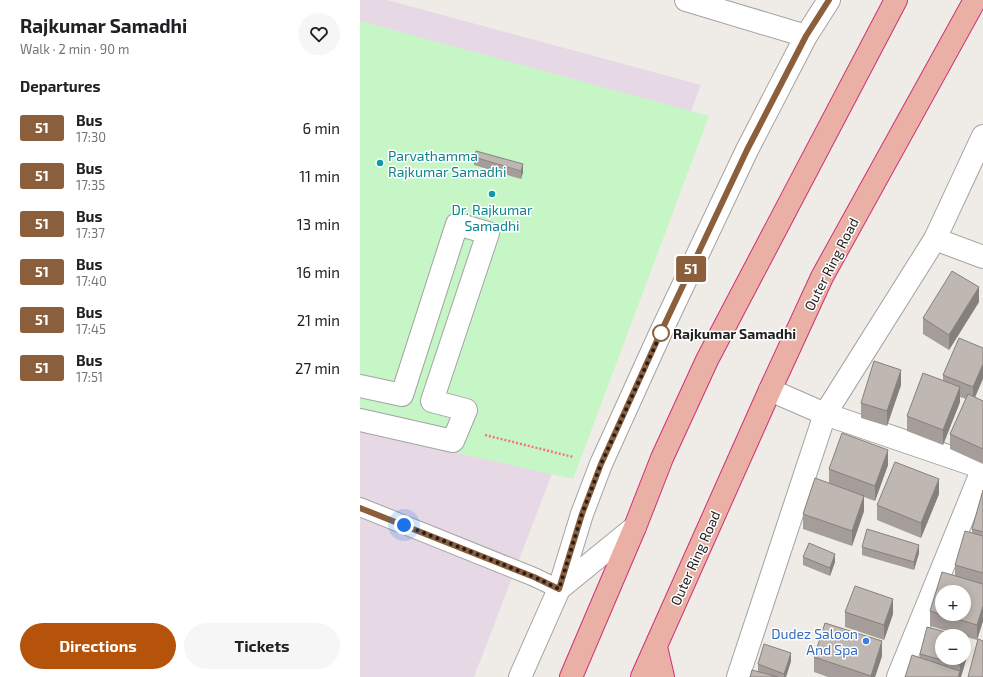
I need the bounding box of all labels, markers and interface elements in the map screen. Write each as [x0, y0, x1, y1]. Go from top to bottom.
button: heart [298, 13, 340, 55]
text: Rajkumar Samadhi [20, 14, 187, 37]
text: Walk · 2 min · 90 m [20, 41, 129, 57]
text: Departures [20, 77, 100, 95]
text: Bus [76, 111, 102, 129]
text: 51 [35, 119, 49, 136]
text: 6 min [302, 119, 340, 137]
text: 17:30 [76, 129, 106, 145]
place label: Parvathamma Rajkumar Samadhi [388, 147, 506, 180]
marker: Parvathamma Rajkumar Samadhi [375, 158, 385, 168]
text: Bus [76, 159, 102, 177]
text: 51 [35, 167, 49, 184]
text: 11 min [299, 167, 340, 185]
text: 17:35 [76, 177, 105, 193]
marker: Dr. Rajkumar Samadhi [487, 189, 497, 199]
place label: Dr. Rajkumar Samadhi [452, 201, 533, 234]
text: Bus [76, 207, 102, 225]
text: 51 [35, 215, 49, 232]
text: 13 min [297, 215, 340, 233]
street label: Outer Ring Road [800, 215, 862, 313]
text: 17:37 [76, 225, 105, 241]
text: Bus [76, 255, 102, 273]
line badge: 51 [673, 256, 709, 282]
text: 51 [684, 260, 698, 277]
text: 51 [35, 263, 49, 280]
text: 16 min [297, 263, 340, 281]
text: 17:40 [76, 273, 107, 289]
text: Bus [76, 303, 102, 321]
text: 51 [35, 311, 49, 328]
text: 21 min [297, 311, 340, 329]
text: 17:45 [76, 321, 106, 337]
marker: Rajkumar Samadhi [652, 324, 670, 342]
place label: Rajkumar Samadhi [673, 325, 796, 342]
text: Bus [76, 351, 102, 369]
text: 51 [35, 359, 49, 376]
text: 27 min [295, 359, 340, 377]
text: 17:51 [76, 369, 103, 385]
street label: Outer Ring Road [666, 508, 724, 608]
your location [394, 515, 414, 535]
map controls [935, 585, 971, 665]
button: + [935, 585, 971, 621]
button: Directions [20, 623, 176, 669]
button: Tickets [184, 623, 340, 669]
place label: Dudez Saloon And Spa [771, 625, 858, 658]
button: − [935, 629, 971, 665]
marker: Dudez Saloon And Spa [861, 636, 871, 646]

